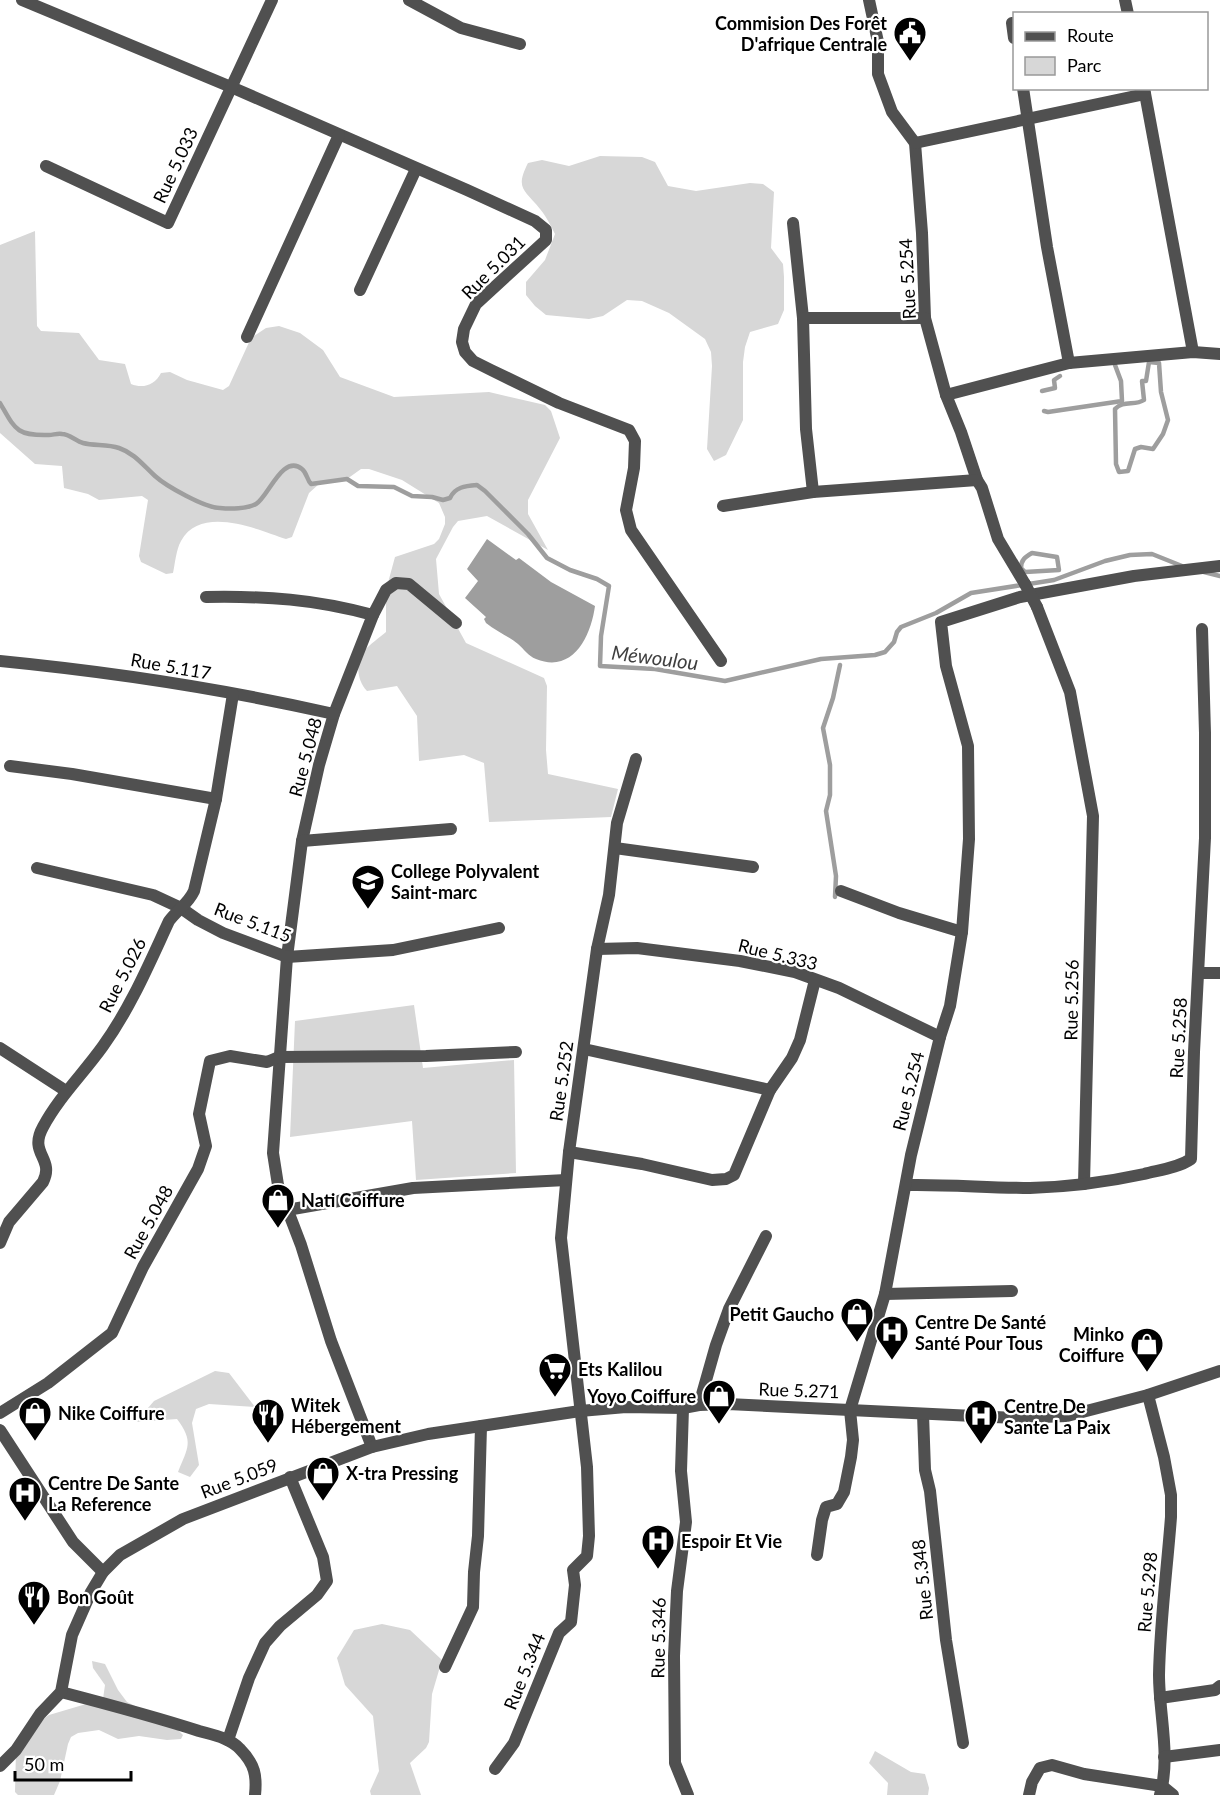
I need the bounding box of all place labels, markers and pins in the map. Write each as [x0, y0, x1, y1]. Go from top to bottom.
place label: Commision Des Forêt D'afrique Centrale [715, 12, 887, 55]
public building icon: Commision Des Forêt D'afrique Centrale [892, 15, 928, 62]
place label: College Polyvalent Saint-marc [391, 860, 539, 903]
school or university icon: College Polyvalent Saint-marc [350, 863, 386, 910]
shop icon: Nati Coiffure [260, 1182, 296, 1229]
place label: Nati Coiffure [301, 1189, 405, 1211]
shop icon: Petit Gaucho [839, 1296, 875, 1343]
place label: Petit Gaucho [730, 1303, 834, 1325]
place label: Centre De Santé Santé Pour Tous [915, 1311, 1047, 1354]
hospital icon: Centre De Santé Santé Pour Tous [874, 1314, 910, 1361]
place label: Minko Coiffure [1059, 1323, 1124, 1366]
shop icon: Minko Coiffure [1129, 1326, 1165, 1373]
supermarket icon: Ets Kalilou [537, 1351, 573, 1398]
place label: Ets Kalilou [578, 1358, 662, 1380]
shop icon: Yoyo Coiffure [701, 1378, 737, 1425]
place label: Yoyo Coiffure [586, 1385, 696, 1407]
place label: Witek Hébergement [291, 1394, 401, 1437]
shop icon: Nike Coiffure [17, 1395, 53, 1442]
place label: Centre De Sante La Paix [1004, 1395, 1111, 1438]
restaurant icon: Witek Hébergement [250, 1397, 286, 1444]
hospital icon: Centre De Sante La Paix [963, 1398, 999, 1445]
place label: Nike Coiffure [58, 1402, 165, 1424]
shop icon: X-tra Pressing [305, 1455, 341, 1502]
place label: X-tra Pressing [346, 1462, 459, 1484]
place label: Centre De Sante La Reference [48, 1472, 180, 1515]
hospital icon: Centre De Sante La Reference [7, 1475, 43, 1522]
hospital icon: Espoir Et Vie [640, 1523, 676, 1570]
place label: Espoir Et Vie [681, 1530, 782, 1552]
restaurant icon: Bon Goût [16, 1579, 52, 1626]
place label: Bon Goût [57, 1586, 134, 1608]

